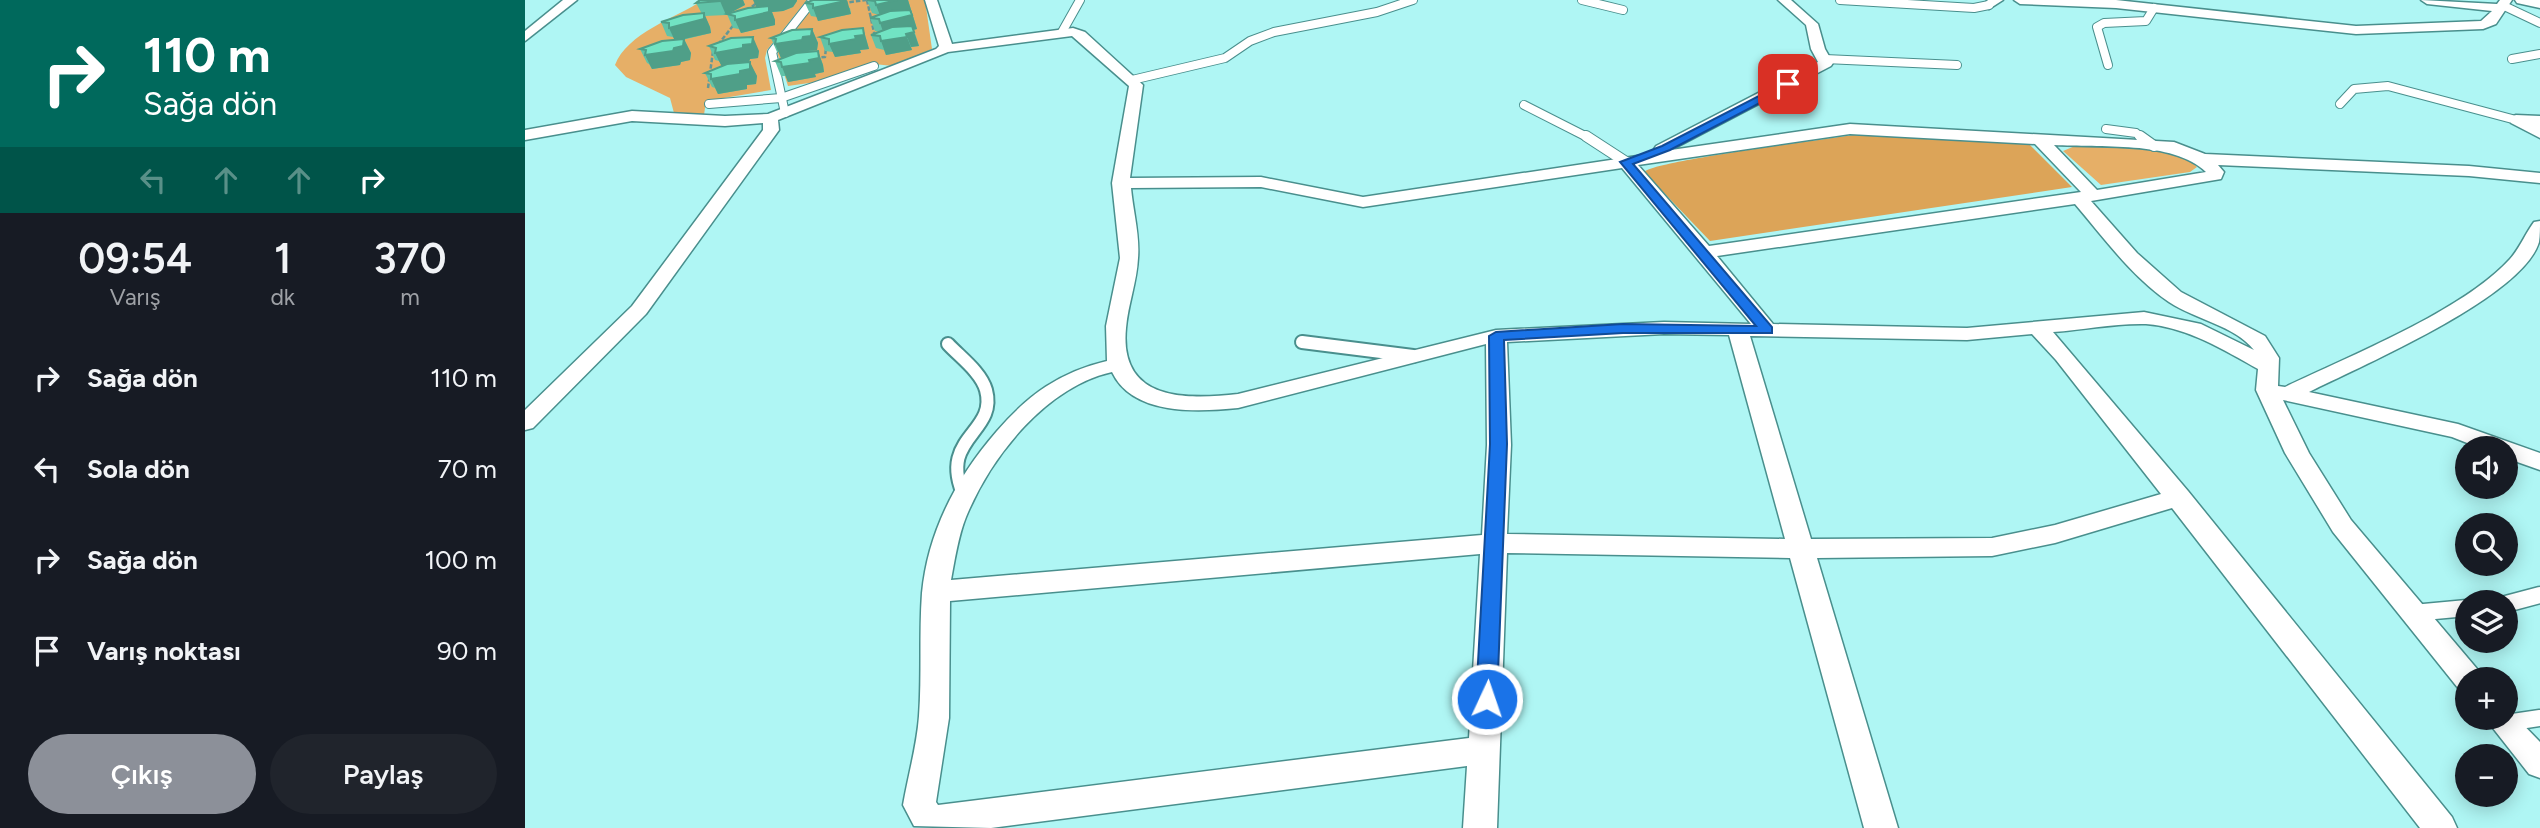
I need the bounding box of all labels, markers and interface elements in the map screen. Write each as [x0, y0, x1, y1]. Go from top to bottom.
text: 110 m [143, 25, 271, 84]
icon: right [28, 28, 119, 119]
pin [1758, 54, 1818, 114]
icon: arrive [1769, 65, 1807, 103]
text: Sağa dön [143, 85, 277, 123]
icon: left [134, 161, 172, 199]
icon: ahead [207, 161, 245, 199]
icon: ahead [280, 161, 318, 199]
icon: right [353, 161, 391, 199]
text: 09:54 [78, 233, 192, 284]
text: 1 [274, 233, 292, 284]
text: 370 [373, 233, 447, 284]
text: Varış [110, 283, 161, 311]
text: dk [270, 283, 295, 311]
text: m [400, 283, 420, 311]
icon: right [28, 359, 66, 397]
text: Sağa dön [87, 362, 198, 394]
text: 110 m [430, 362, 497, 394]
map controls [2455, 436, 2518, 807]
button: sound [2455, 436, 2518, 499]
icon: left [28, 450, 66, 488]
text: Sola dön [87, 453, 190, 485]
text: 70 m [438, 453, 497, 485]
button: search [2455, 513, 2518, 576]
icon: right [28, 541, 66, 579]
text: Sağa dön [87, 544, 198, 576]
text: 100 m [424, 544, 497, 576]
button: layers [2455, 590, 2518, 653]
icon: arrive [28, 632, 66, 670]
text: Varış noktası [87, 635, 241, 667]
text: 90 m [437, 635, 497, 667]
position arrow [1450, 662, 1524, 736]
button: + [2455, 667, 2518, 730]
button: Çıkış [28, 734, 256, 814]
button: Paylaş [270, 734, 497, 814]
button: − [2455, 744, 2518, 807]

